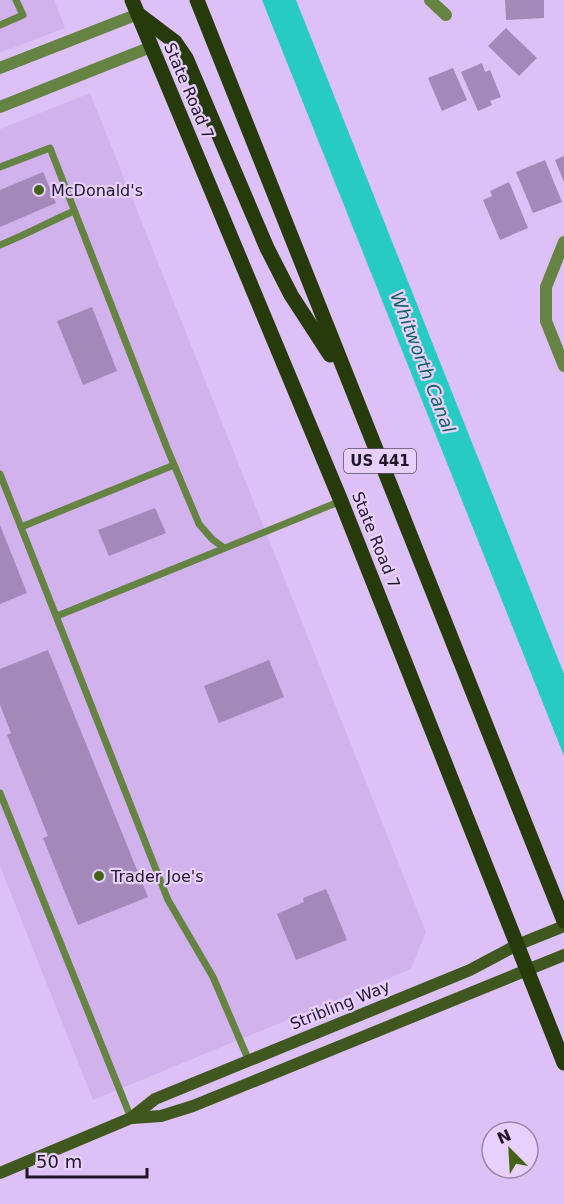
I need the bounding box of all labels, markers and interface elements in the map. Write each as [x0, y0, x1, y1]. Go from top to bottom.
street label: State Road 7 [160, 40, 218, 142]
place label: McDonald's [51, 181, 143, 200]
marker: McDonald's [32, 183, 46, 197]
water label: Whitworth Canal [386, 288, 460, 436]
road number: US 441 [344, 449, 416, 473]
street label: State Road 7 [348, 489, 404, 591]
place label: Trader Joe's [110, 867, 204, 886]
marker: Trader Joe's [92, 869, 106, 883]
street label: Stribling Way [287, 976, 393, 1034]
north arrow [480, 1120, 540, 1180]
text: N [494, 1125, 514, 1148]
scale bar [27, 1141, 147, 1179]
text: 50 m [36, 1151, 82, 1172]

